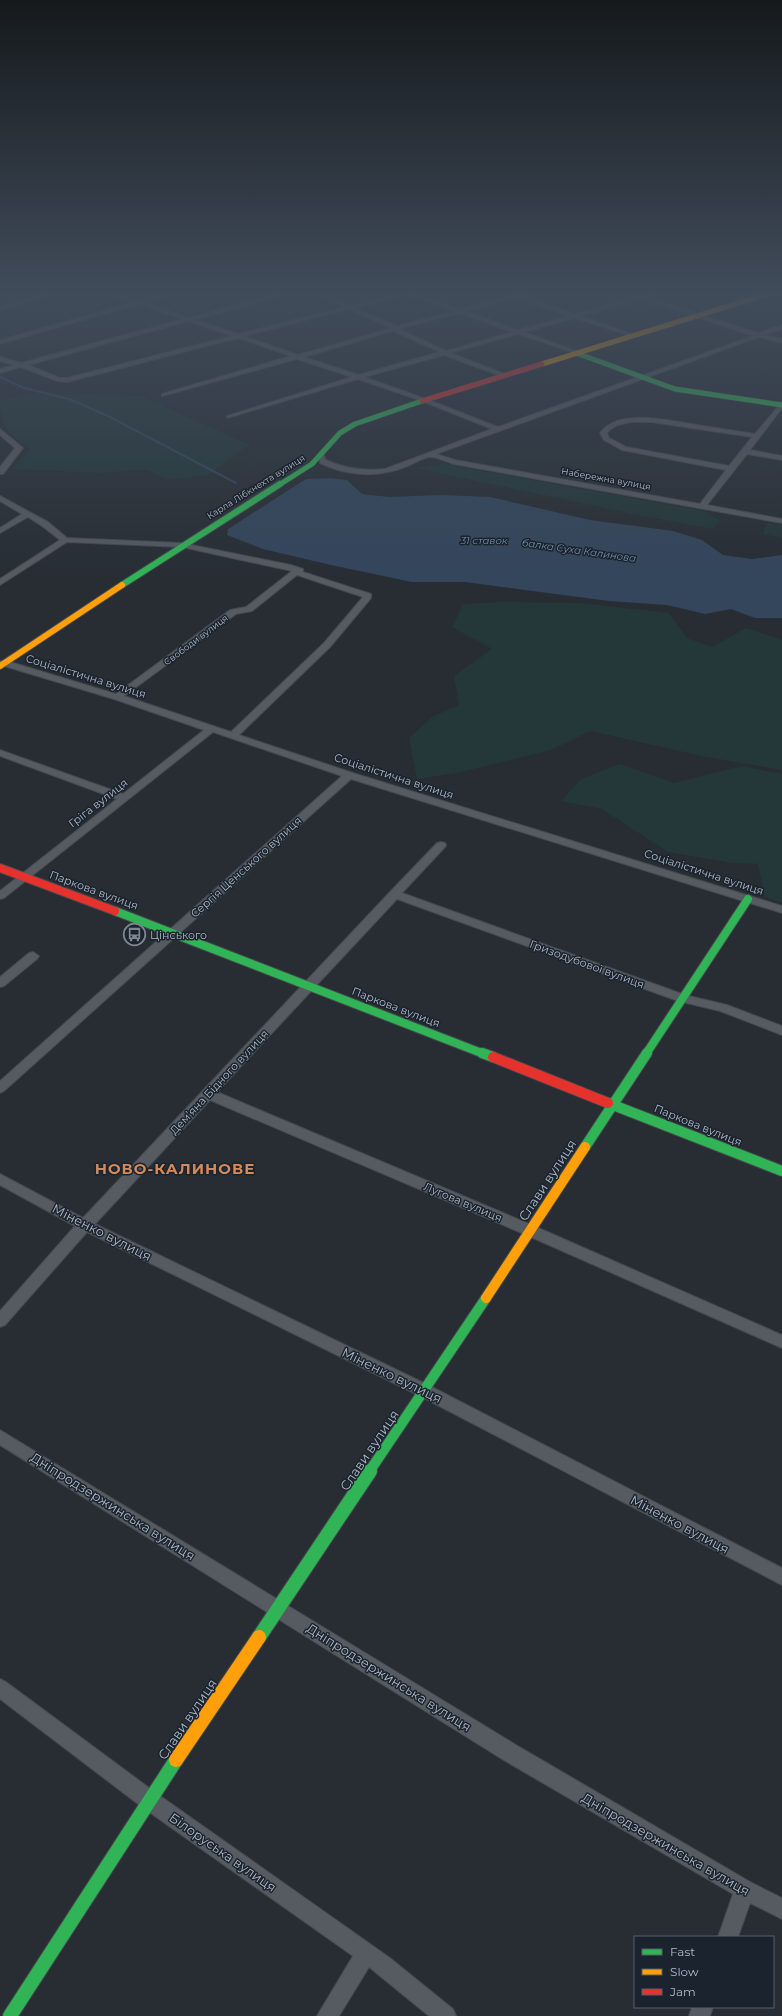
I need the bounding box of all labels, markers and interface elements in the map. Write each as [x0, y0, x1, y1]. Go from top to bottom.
street label: Карла Лібкнехта вулиця [205, 452, 307, 521]
street label: Набережна вулиця [561, 465, 652, 492]
water label: 31 ставок [459, 534, 509, 547]
water label: балка Суха Калинова [521, 536, 637, 565]
street label: Свободи вулиця [161, 612, 230, 667]
street label: Соціалістична вулиця [24, 651, 148, 701]
street label: Соціалістична вулиця [332, 750, 456, 802]
street label: Гріга вулиця [66, 776, 130, 830]
street label: Сергія Ценського вулиця [188, 813, 304, 921]
street label: Соціалістична вулиця [642, 846, 766, 898]
street label: Паркова вулиця [48, 867, 140, 913]
bus stop icon: Цінського [122, 922, 148, 948]
place label: Цінського [150, 928, 207, 942]
street label: Гризодубової вулиця [528, 937, 646, 991]
street label: Паркова вулиця [350, 984, 442, 1030]
street label: Дем’яна Бідного вулиця [167, 1027, 271, 1137]
street label: Паркова вулиця [652, 1101, 744, 1149]
street label: Слави вулиця [515, 1136, 579, 1224]
district label: НОВО-КАЛИНОВЕ [95, 1159, 255, 1178]
street label: Лугова вулиця [422, 1179, 504, 1225]
street label: Міненко вулиця [50, 1200, 154, 1264]
street label: Міненко вулиця [339, 1344, 445, 1406]
street label: Слави вулиця [336, 1407, 402, 1493]
street label: Дніпродзержинська вулиця [28, 1449, 198, 1563]
street label: Міненко вулиця [628, 1491, 732, 1557]
street label: Дніпродзержинська вулиця [304, 1620, 474, 1734]
street label: Слави вулиця [154, 1676, 220, 1762]
street label: Дніпродзержинська вулиця [579, 1789, 753, 1899]
street label: Білоруська вулиця [166, 1809, 280, 1895]
legend [634, 1936, 774, 2008]
text: Fast [670, 1944, 695, 1959]
text: Slow [670, 1964, 699, 1979]
text: Jam [669, 1984, 696, 1999]

